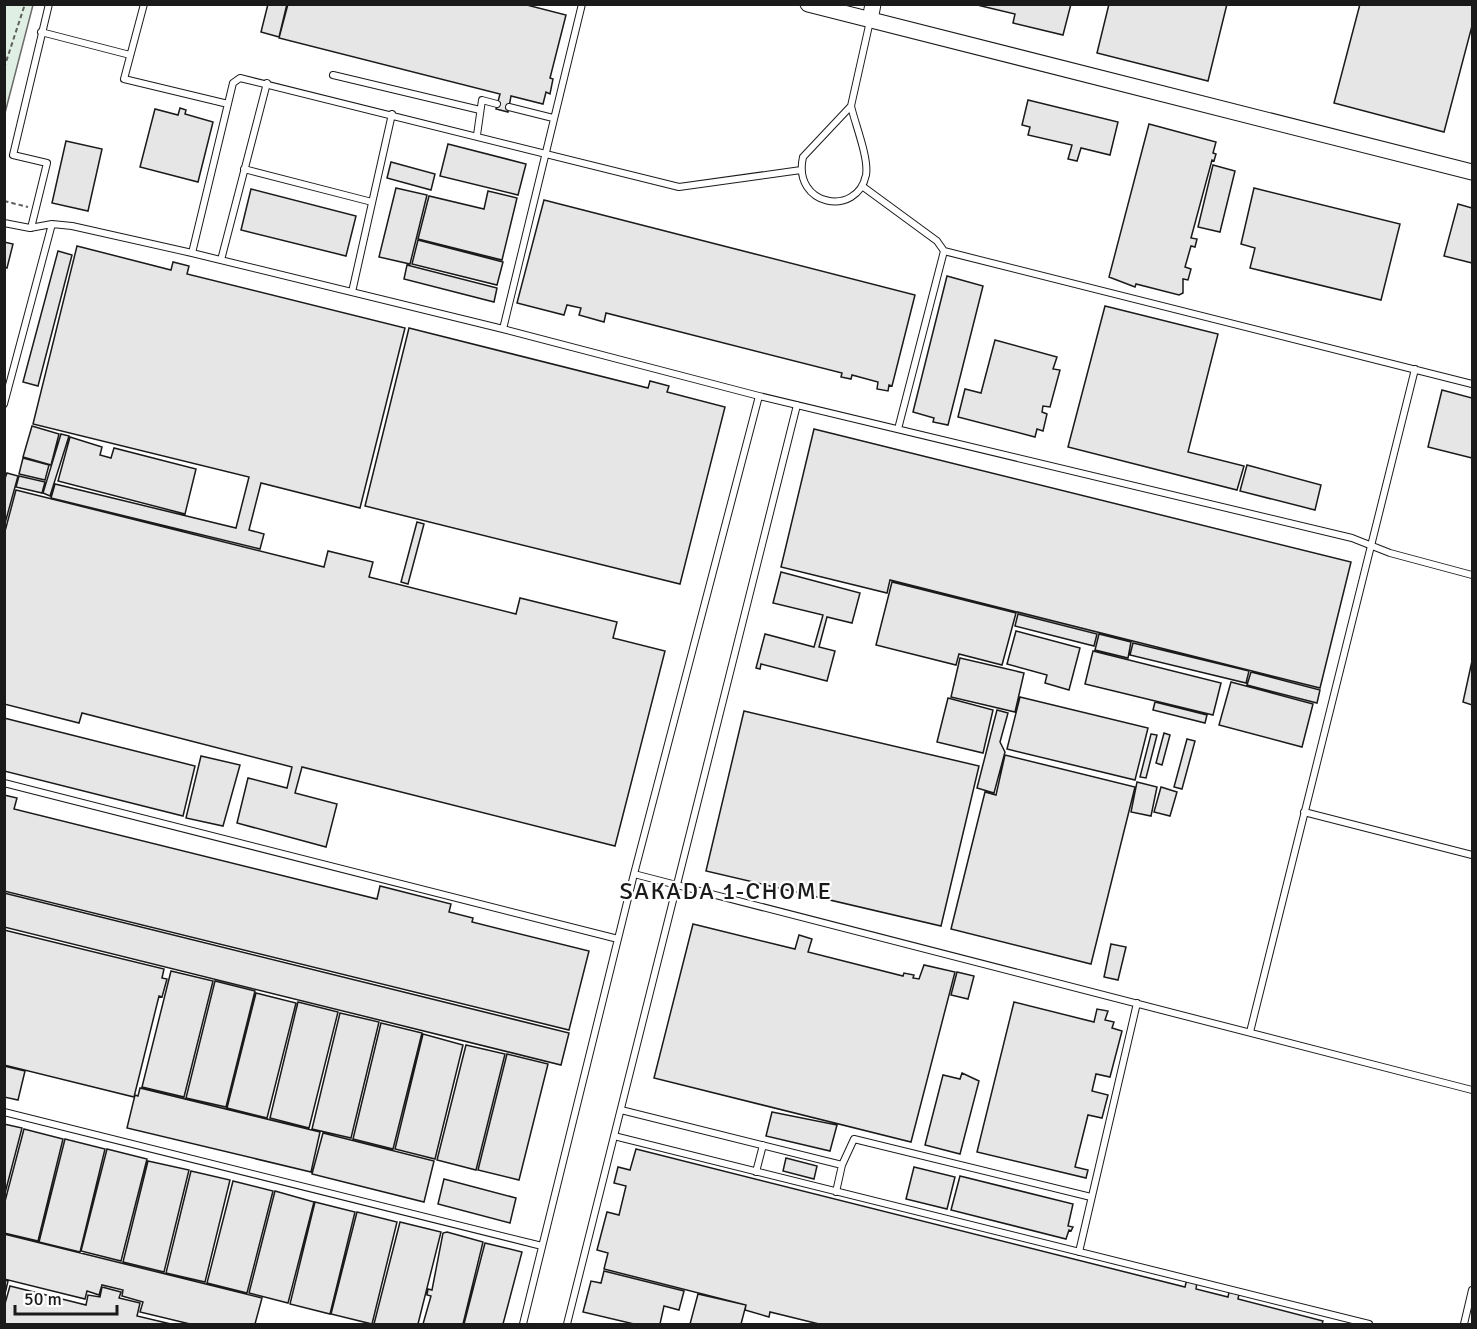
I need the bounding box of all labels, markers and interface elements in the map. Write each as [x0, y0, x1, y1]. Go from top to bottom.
district label: SAKADA 1-CHOME [619, 876, 833, 906]
scale bar [15, 1278, 117, 1316]
text: 50 m [24, 1288, 62, 1310]

